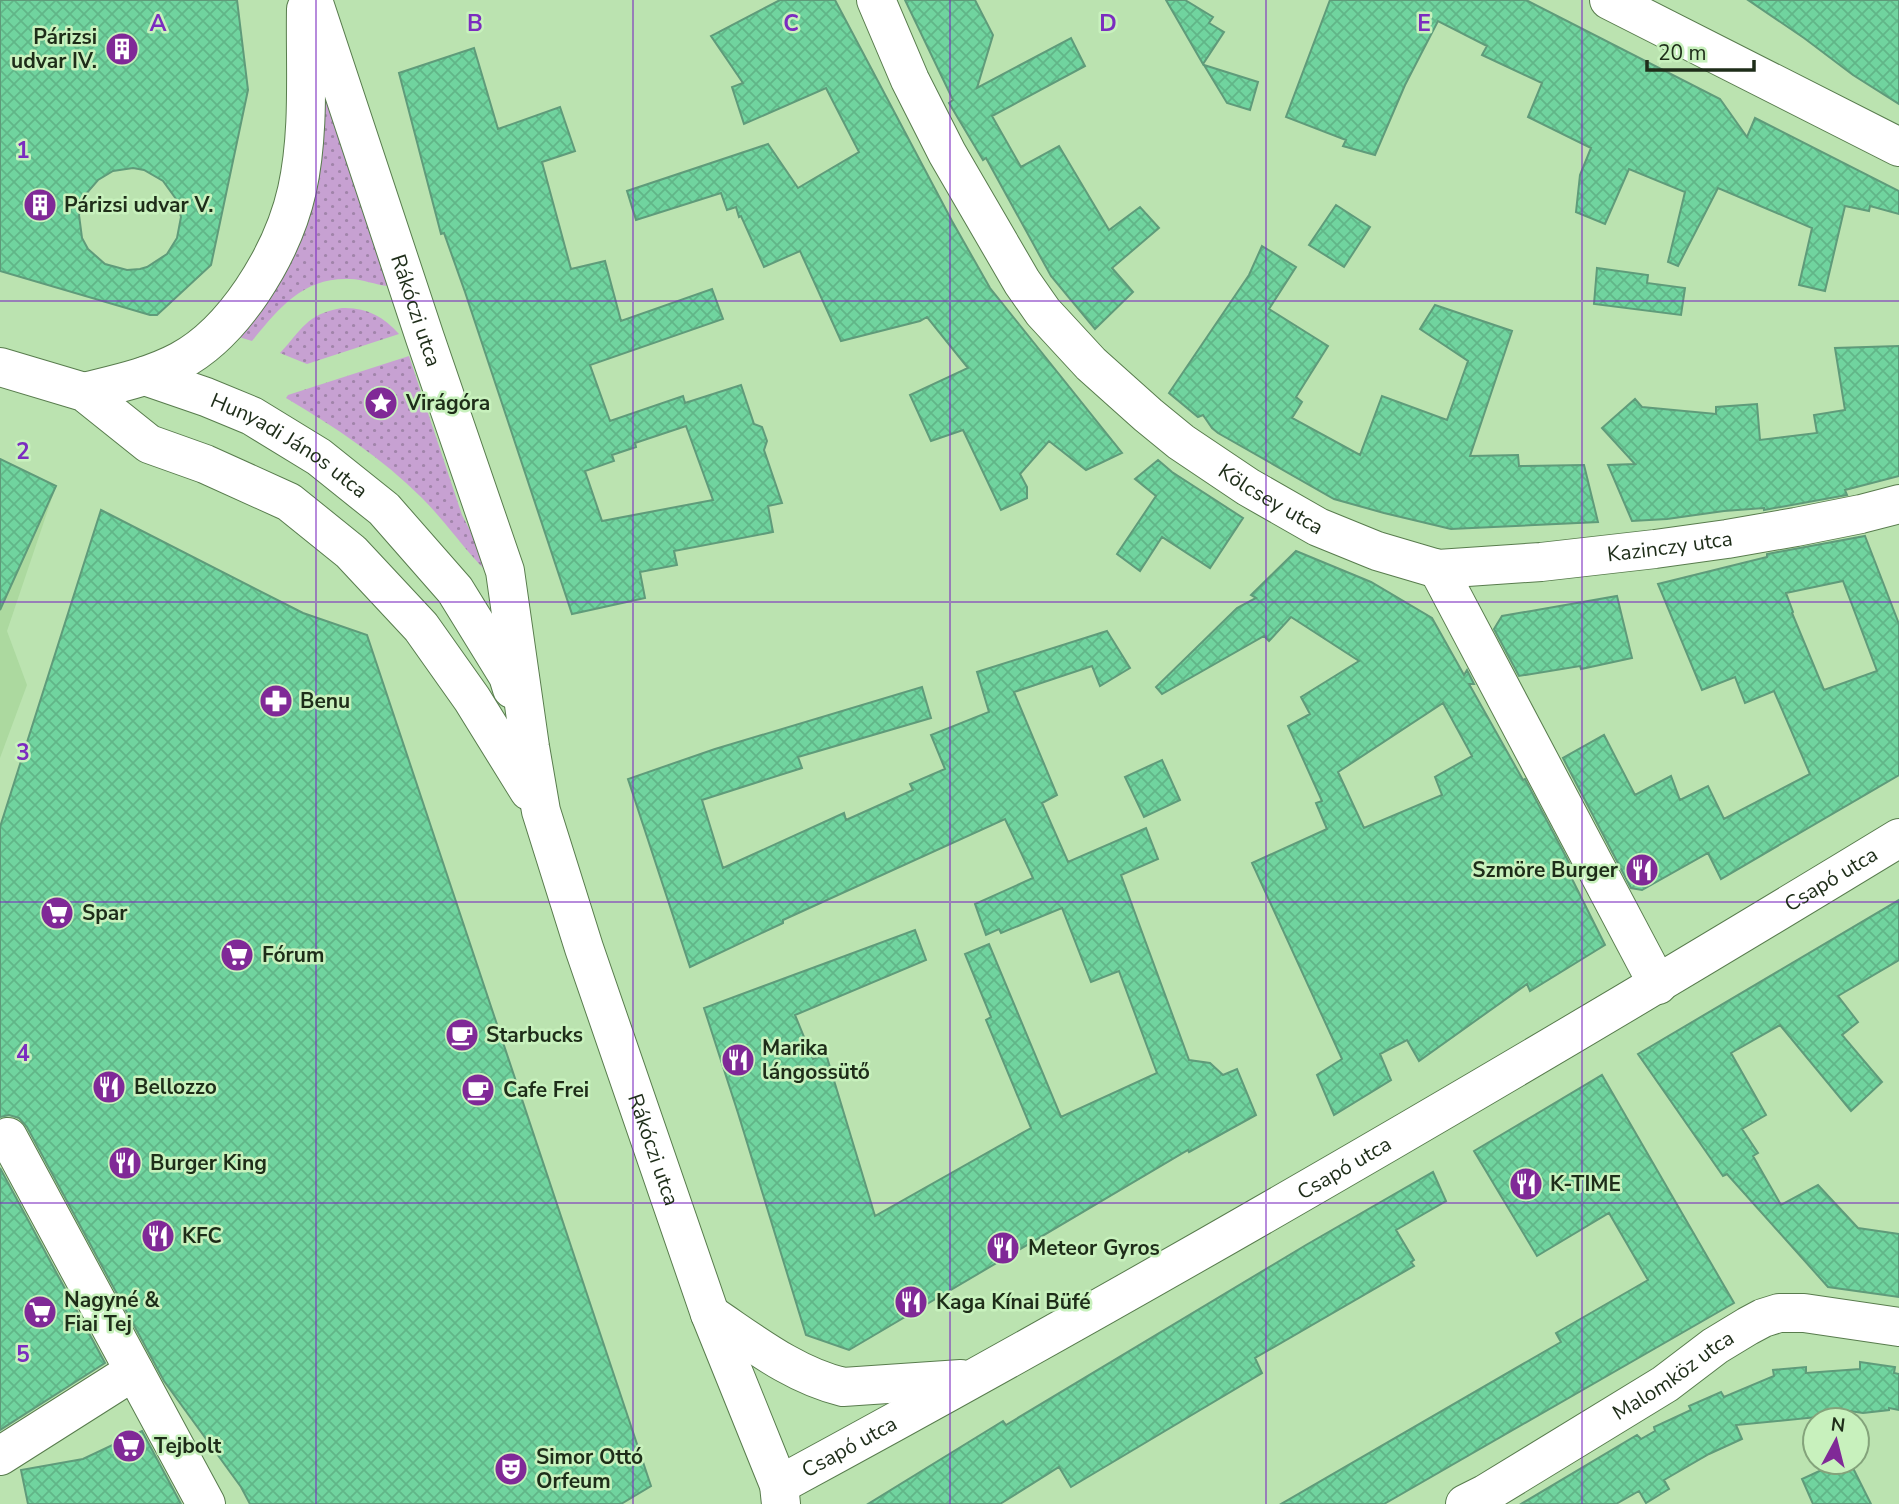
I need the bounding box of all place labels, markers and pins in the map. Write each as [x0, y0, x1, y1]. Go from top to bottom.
place label: Párizsi udvar IV. [11, 23, 97, 75]
building icon: Párizsi udvar IV. [103, 30, 141, 68]
building icon: Párizsi udvar V. [21, 186, 59, 224]
place label: Párizsi udvar V. [64, 191, 213, 219]
place icon: Virágóra [362, 384, 400, 422]
place label: Virágóra [405, 389, 490, 417]
pharmacy icon: Benu [257, 682, 295, 720]
place label: Benu [300, 687, 350, 715]
restaurant icon: Szmöre Burger [1623, 851, 1661, 889]
place label: Szmöre Burger [1472, 856, 1619, 884]
supermarket icon: Spar [38, 894, 76, 932]
place label: Spar [82, 899, 128, 927]
supermarket icon: Fórum [218, 936, 256, 974]
place label: Fórum [262, 941, 324, 969]
cafe icon: Starbucks [443, 1016, 481, 1054]
place label: Starbucks [486, 1021, 583, 1049]
place label: Marika lángossütő [762, 1034, 870, 1086]
restaurant icon: Marika lángossütő [719, 1041, 757, 1079]
restaurant icon: Bellozzo [90, 1068, 128, 1106]
cafe icon: Cafe Frei [459, 1071, 497, 1109]
place label: Bellozzo [134, 1073, 217, 1101]
place label: Cafe Frei [503, 1076, 589, 1104]
restaurant icon: Burger King [106, 1144, 144, 1182]
place label: Burger King [150, 1149, 267, 1177]
restaurant icon: K-TIME [1507, 1165, 1545, 1203]
place label: K-TIME [1550, 1170, 1621, 1198]
restaurant icon: KFC [139, 1217, 177, 1255]
place label: KFC [182, 1222, 222, 1250]
restaurant icon: Meteor Gyros [984, 1229, 1022, 1267]
place label: Meteor Gyros [1028, 1234, 1160, 1262]
restaurant icon: Kaga Kínai Büfé [892, 1283, 930, 1321]
place label: Nagyné & Fiai Tej [64, 1286, 160, 1338]
place label: Kaga Kínai Büfé [936, 1288, 1091, 1316]
supermarket icon: Nagyné & Fiai Tej [21, 1293, 59, 1331]
supermarket icon: Tejbolt [110, 1427, 148, 1465]
place label: Tejbolt [154, 1432, 222, 1460]
place label: Simor Ottó Orfeum [536, 1443, 643, 1495]
theatre icon: Simor Ottó Orfeum [492, 1450, 530, 1488]

